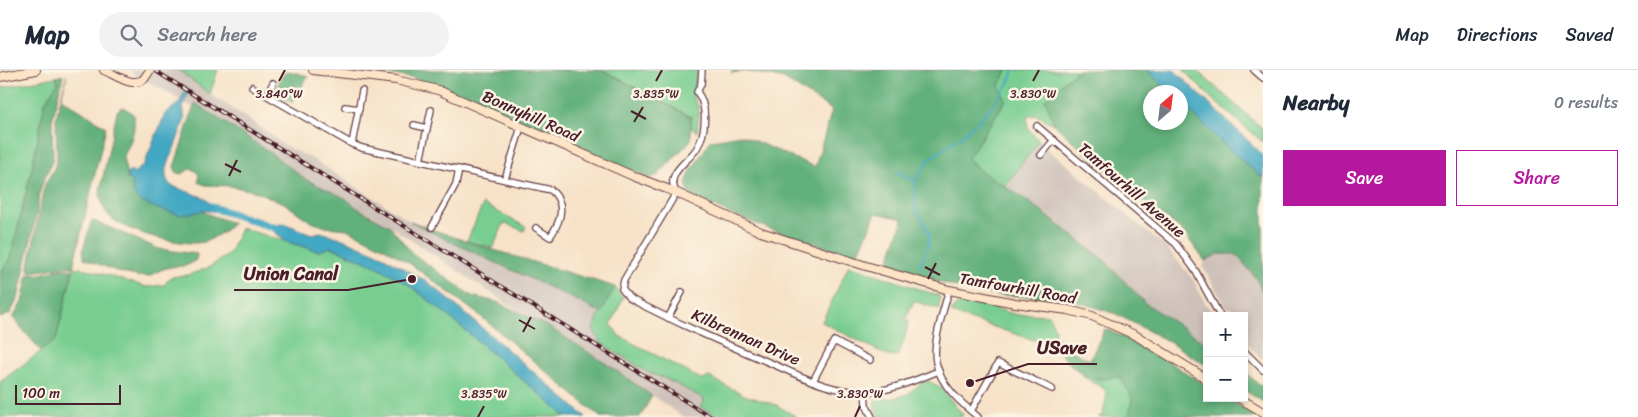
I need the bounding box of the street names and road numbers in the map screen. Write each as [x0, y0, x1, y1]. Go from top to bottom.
street label: Bonnyhill Road [478, 82, 586, 151]
street label: Tamfourhill Avenue [1071, 135, 1193, 245]
street label: Tamfourhill Road [957, 263, 1080, 313]
street label: Kilbrennan Drive [687, 300, 805, 374]

